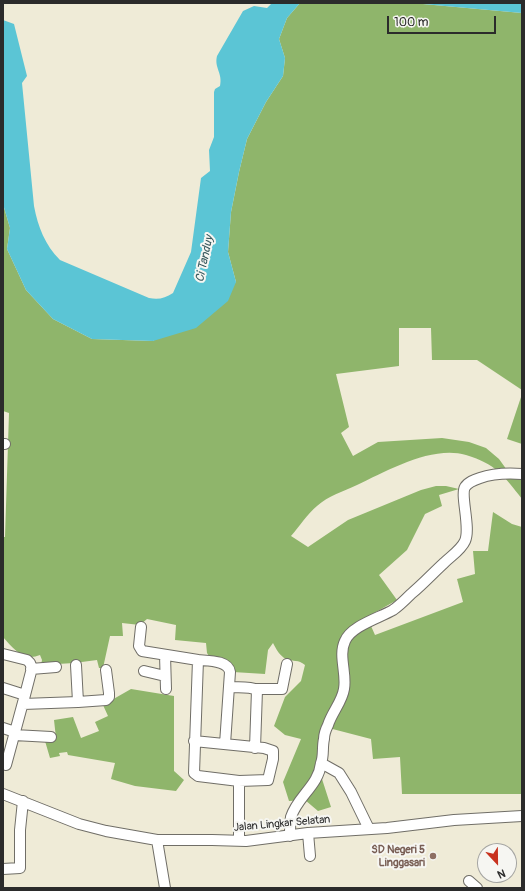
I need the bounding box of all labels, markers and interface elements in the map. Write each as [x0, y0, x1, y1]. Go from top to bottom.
scale bar [389, 8, 498, 34]
text: 100 m [394, 15, 428, 30]
water label: Ci Tanduy [193, 234, 217, 284]
street label: Jalan Lingkar Selatan [233, 813, 331, 835]
place label: SD Negeri 5 Linggasari [371, 843, 425, 869]
north arrow [477, 843, 517, 883]
marker: SD Negeri 5 Linggasari [428, 851, 438, 861]
text: N [495, 866, 507, 881]

